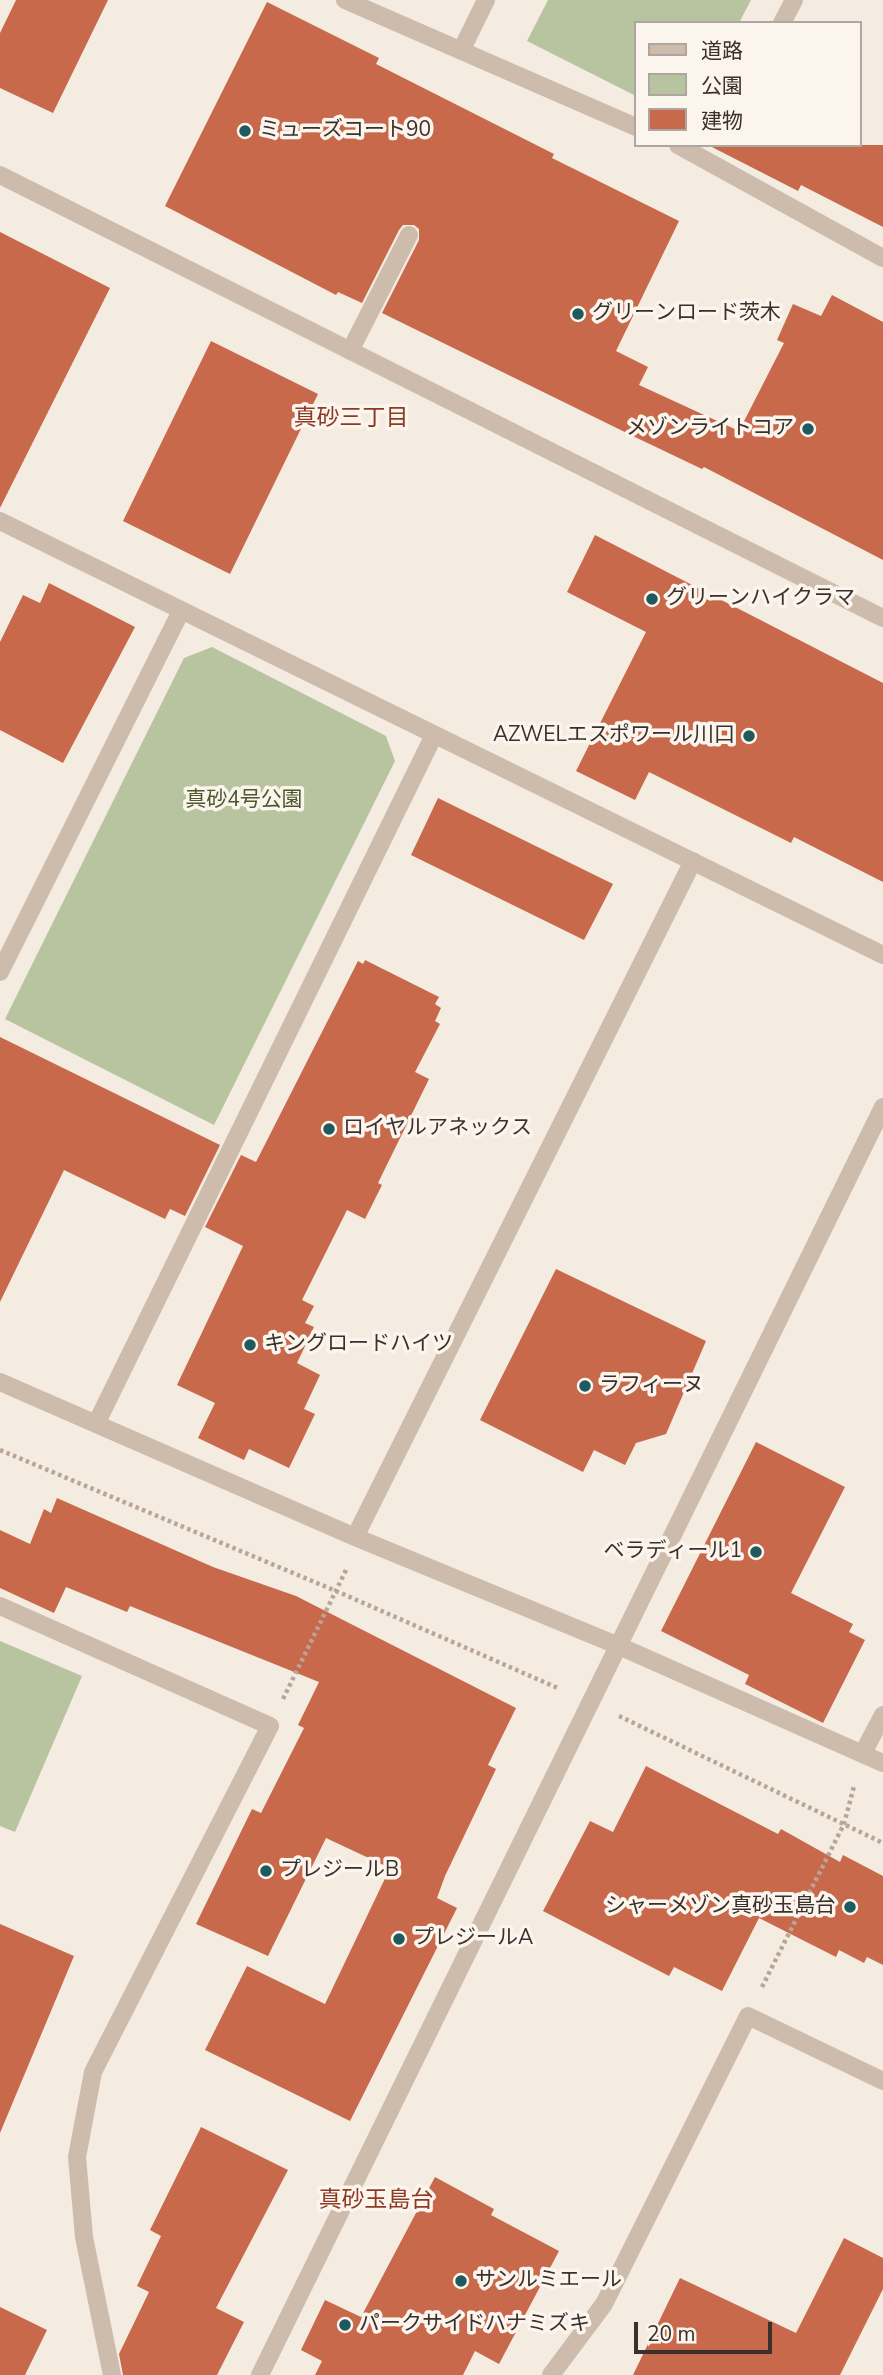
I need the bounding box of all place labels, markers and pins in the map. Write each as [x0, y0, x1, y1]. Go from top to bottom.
place label: ミューズコート90 [259, 118, 431, 144]
marker: ミューズコート90 [237, 123, 253, 139]
place label: グリーンロード茨木 [592, 301, 781, 327]
marker: グリーンロード茨木 [570, 306, 586, 322]
place label: メゾンライトコア [626, 416, 794, 442]
marker: メゾンライトコア [800, 421, 816, 437]
place label: グリーンハイクラマ [666, 586, 855, 612]
marker: グリーンハイクラマ [644, 591, 660, 607]
place label: AZWELエスポワール川口 [493, 723, 735, 749]
marker: AZWELエスポワール川口 [741, 728, 757, 744]
place label: ロイヤルアネックス [343, 1116, 532, 1142]
marker: ロイヤルアネックス [321, 1121, 337, 1137]
place label: キングロードハイツ [264, 1332, 453, 1358]
marker: キングロードハイツ [242, 1337, 258, 1353]
place label: ラフィーヌ [599, 1373, 704, 1399]
marker: ラフィーヌ [577, 1378, 593, 1394]
place label: ベラディール1 [603, 1539, 742, 1565]
marker: ベラディール1 [748, 1544, 764, 1560]
place label: プレジールB [280, 1858, 399, 1884]
marker: プレジールB [258, 1863, 274, 1879]
place label: シャーメゾン真砂玉島台 [605, 1894, 836, 1920]
marker: シャーメゾン真砂玉島台 [842, 1899, 858, 1915]
place label: プレジールA [413, 1926, 533, 1952]
marker: プレジールA [391, 1931, 407, 1947]
place label: サンルミエール [475, 2268, 622, 2294]
marker: サンルミエール [453, 2273, 469, 2289]
place label: パークサイドハナミズキ [359, 2312, 590, 2338]
marker: パークサイドハナミズキ [337, 2317, 353, 2333]

